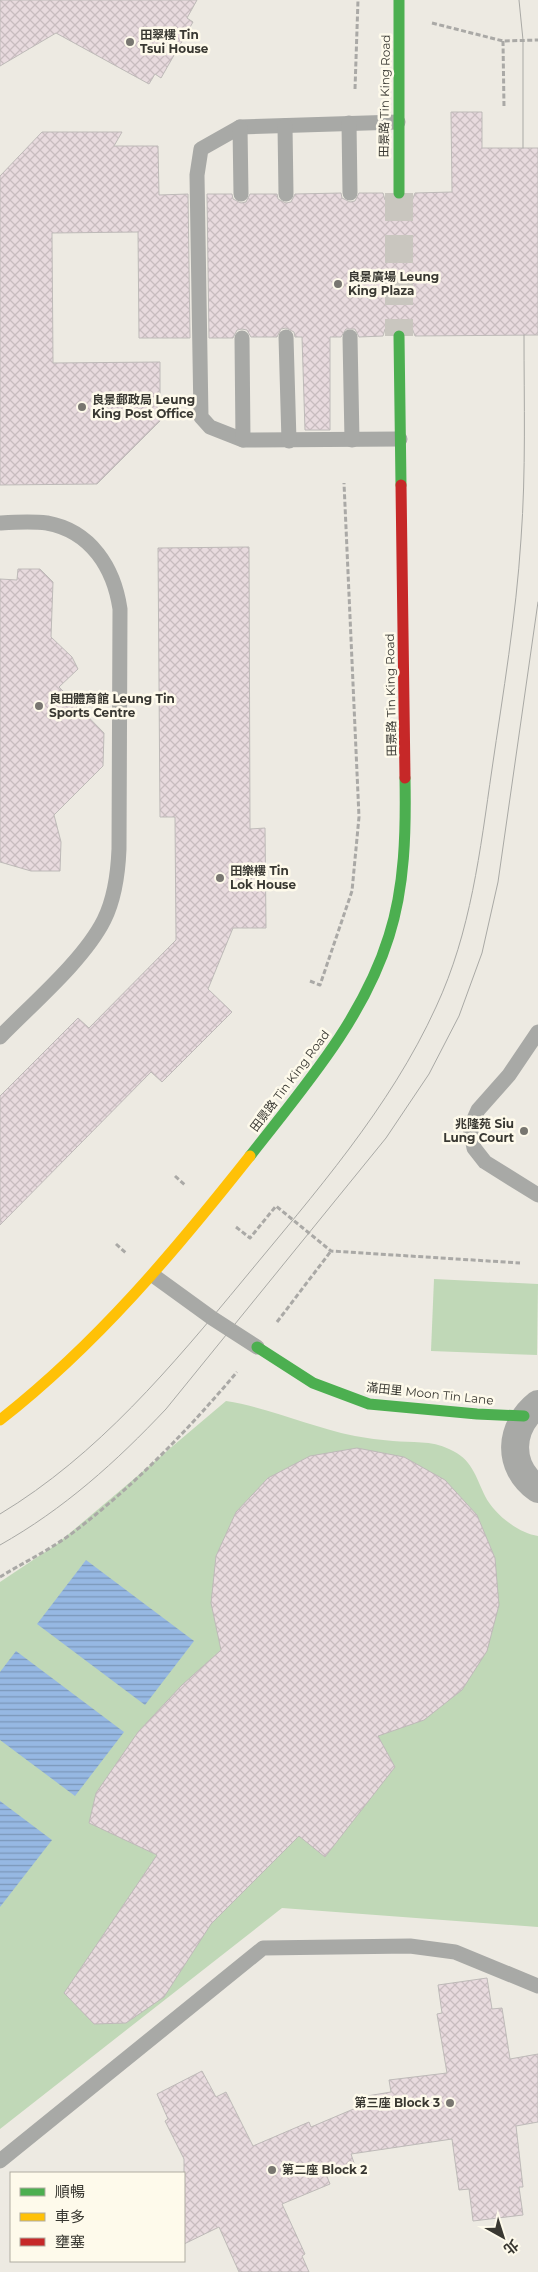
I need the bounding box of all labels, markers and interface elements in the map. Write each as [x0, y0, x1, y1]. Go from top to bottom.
place label: 田翠樓 Tin Tsui House [140, 27, 209, 56]
street label: 田景路 Tin King Road [376, 34, 393, 158]
marker: 田翠樓 Tin Tsui House [124, 36, 136, 48]
place label: 良景廣場 Leung King Plaza [348, 269, 439, 298]
marker: 良景廣場 Leung King Plaza [332, 278, 344, 290]
place label: 良景郵政局 Leung King Post Office [92, 392, 195, 421]
marker: 良景郵政局 Leung King Post Office [76, 401, 88, 413]
street label: 田景路 Tin King Road [382, 633, 399, 757]
place label: 良田體育館 Leung Tin Sports Centre [49, 691, 175, 720]
marker: 良田體育館 Leung Tin Sports Centre [33, 700, 45, 712]
place label: 田樂樓 Tin Lok House [230, 863, 296, 892]
marker: 田樂樓 Tin Lok House [214, 872, 226, 884]
street label: 田景路 Tin King Road [247, 1027, 333, 1134]
place label: 兆隆苑 Siu Lung Court [443, 1116, 515, 1145]
marker: 兆隆苑 Siu Lung Court [518, 1125, 530, 1137]
street label: 滿田里 Moon Tin Lane [366, 1379, 494, 1408]
place label: 第三座 Block 3 [355, 2095, 440, 2110]
marker: 第三座 Block 3 [444, 2097, 456, 2109]
place label: 第二座 Block 2 [282, 2162, 367, 2177]
marker: 第二座 Block 2 [266, 2164, 278, 2176]
legend [10, 2172, 185, 2262]
text: 順暢 [55, 2182, 85, 2201]
text: 車多 [55, 2207, 85, 2226]
north arrow [478, 2212, 528, 2262]
text: 壅塞 [55, 2232, 85, 2251]
text: 北 [500, 2236, 522, 2259]

